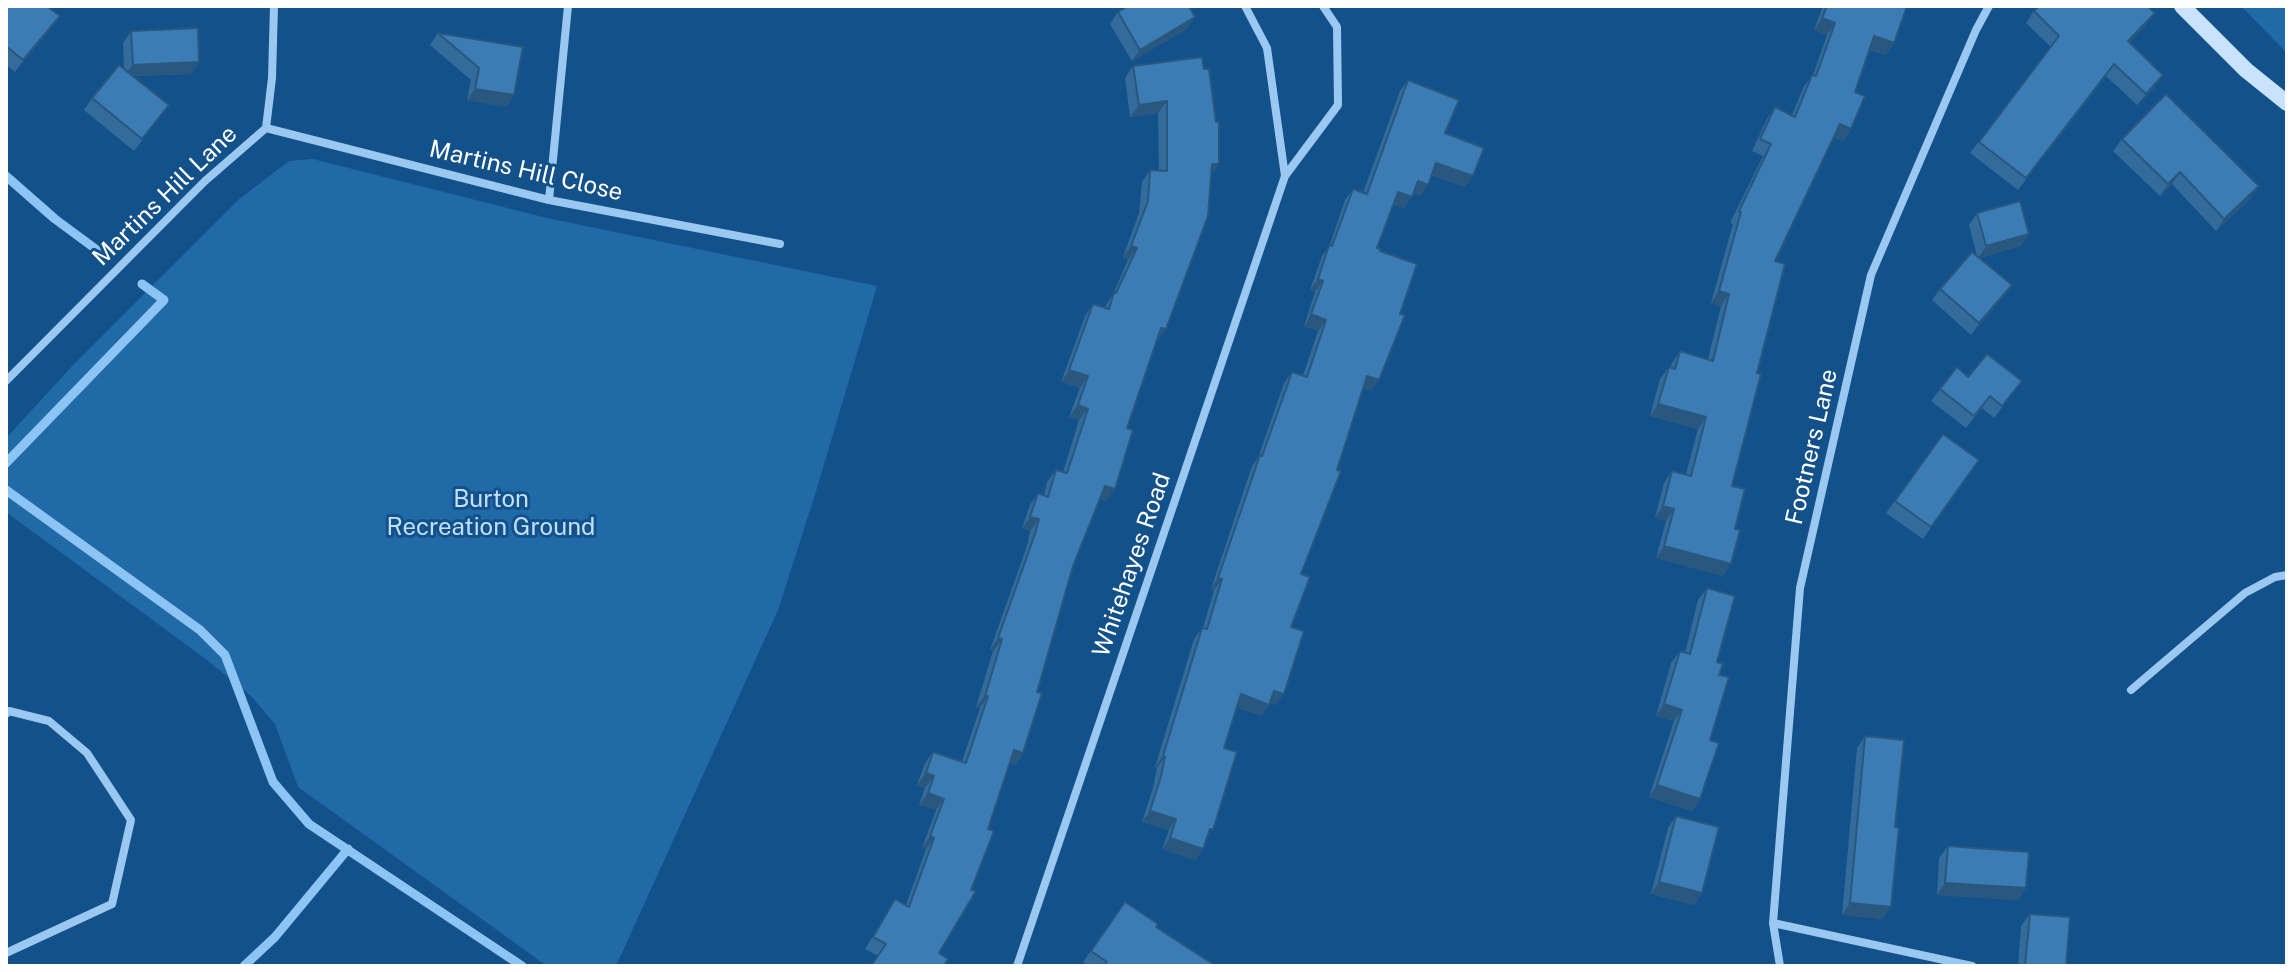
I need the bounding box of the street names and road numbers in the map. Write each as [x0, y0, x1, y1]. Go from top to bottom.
street label: Martins Hill Lane [87, 120, 243, 272]
street label: Martins Hill Close [427, 135, 625, 207]
street label: Footners Lane [1780, 366, 1844, 528]
street label: Whitehayes Road [1087, 469, 1177, 661]

